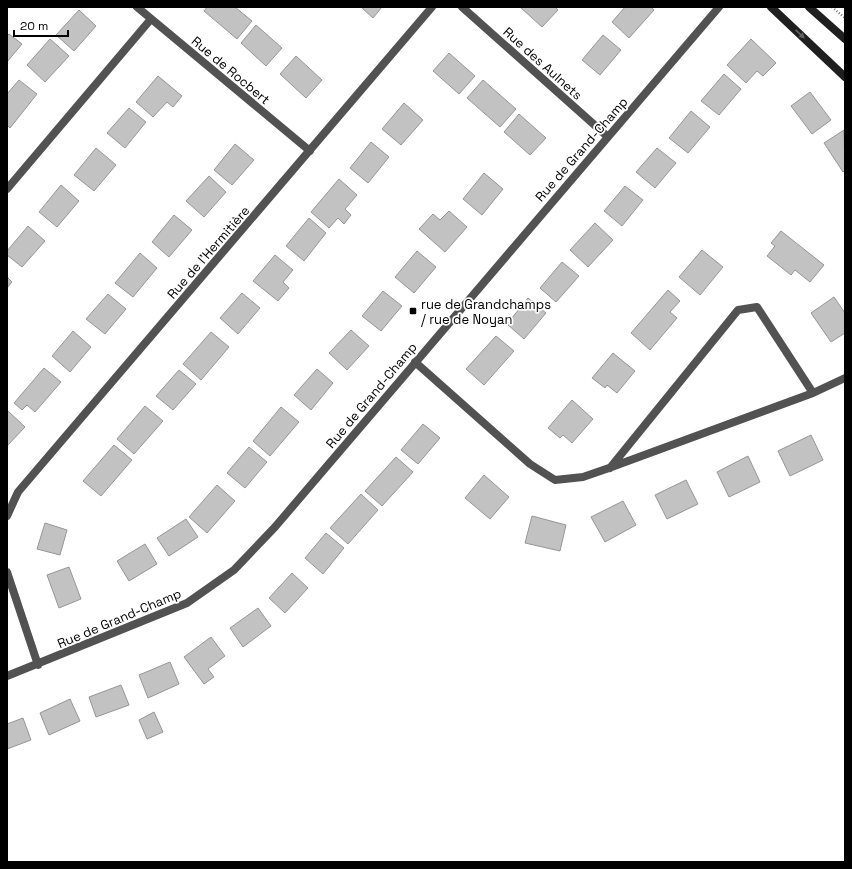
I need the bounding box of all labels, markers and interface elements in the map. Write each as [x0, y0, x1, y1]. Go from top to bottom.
scale bar [14, 12, 68, 38]
text: 20 m [20, 18, 48, 34]
street label: Rue des Aulnets [500, 23, 586, 104]
one-way arrow [795, 29, 805, 38]
street label: Rue de Rocbert [188, 33, 274, 108]
street label: Rue de Grand-Champ [531, 94, 631, 205]
street label: Rue de l'Hermitière [163, 202, 253, 302]
place label: rue de Grandchamps / rue de Noyan [421, 296, 551, 328]
marker: rue de Grandchamps / rue de Noyan [408, 306, 418, 316]
street label: Rue de Grand-Champ [322, 339, 421, 452]
street label: Rue de Grand-Champ [55, 585, 184, 652]

